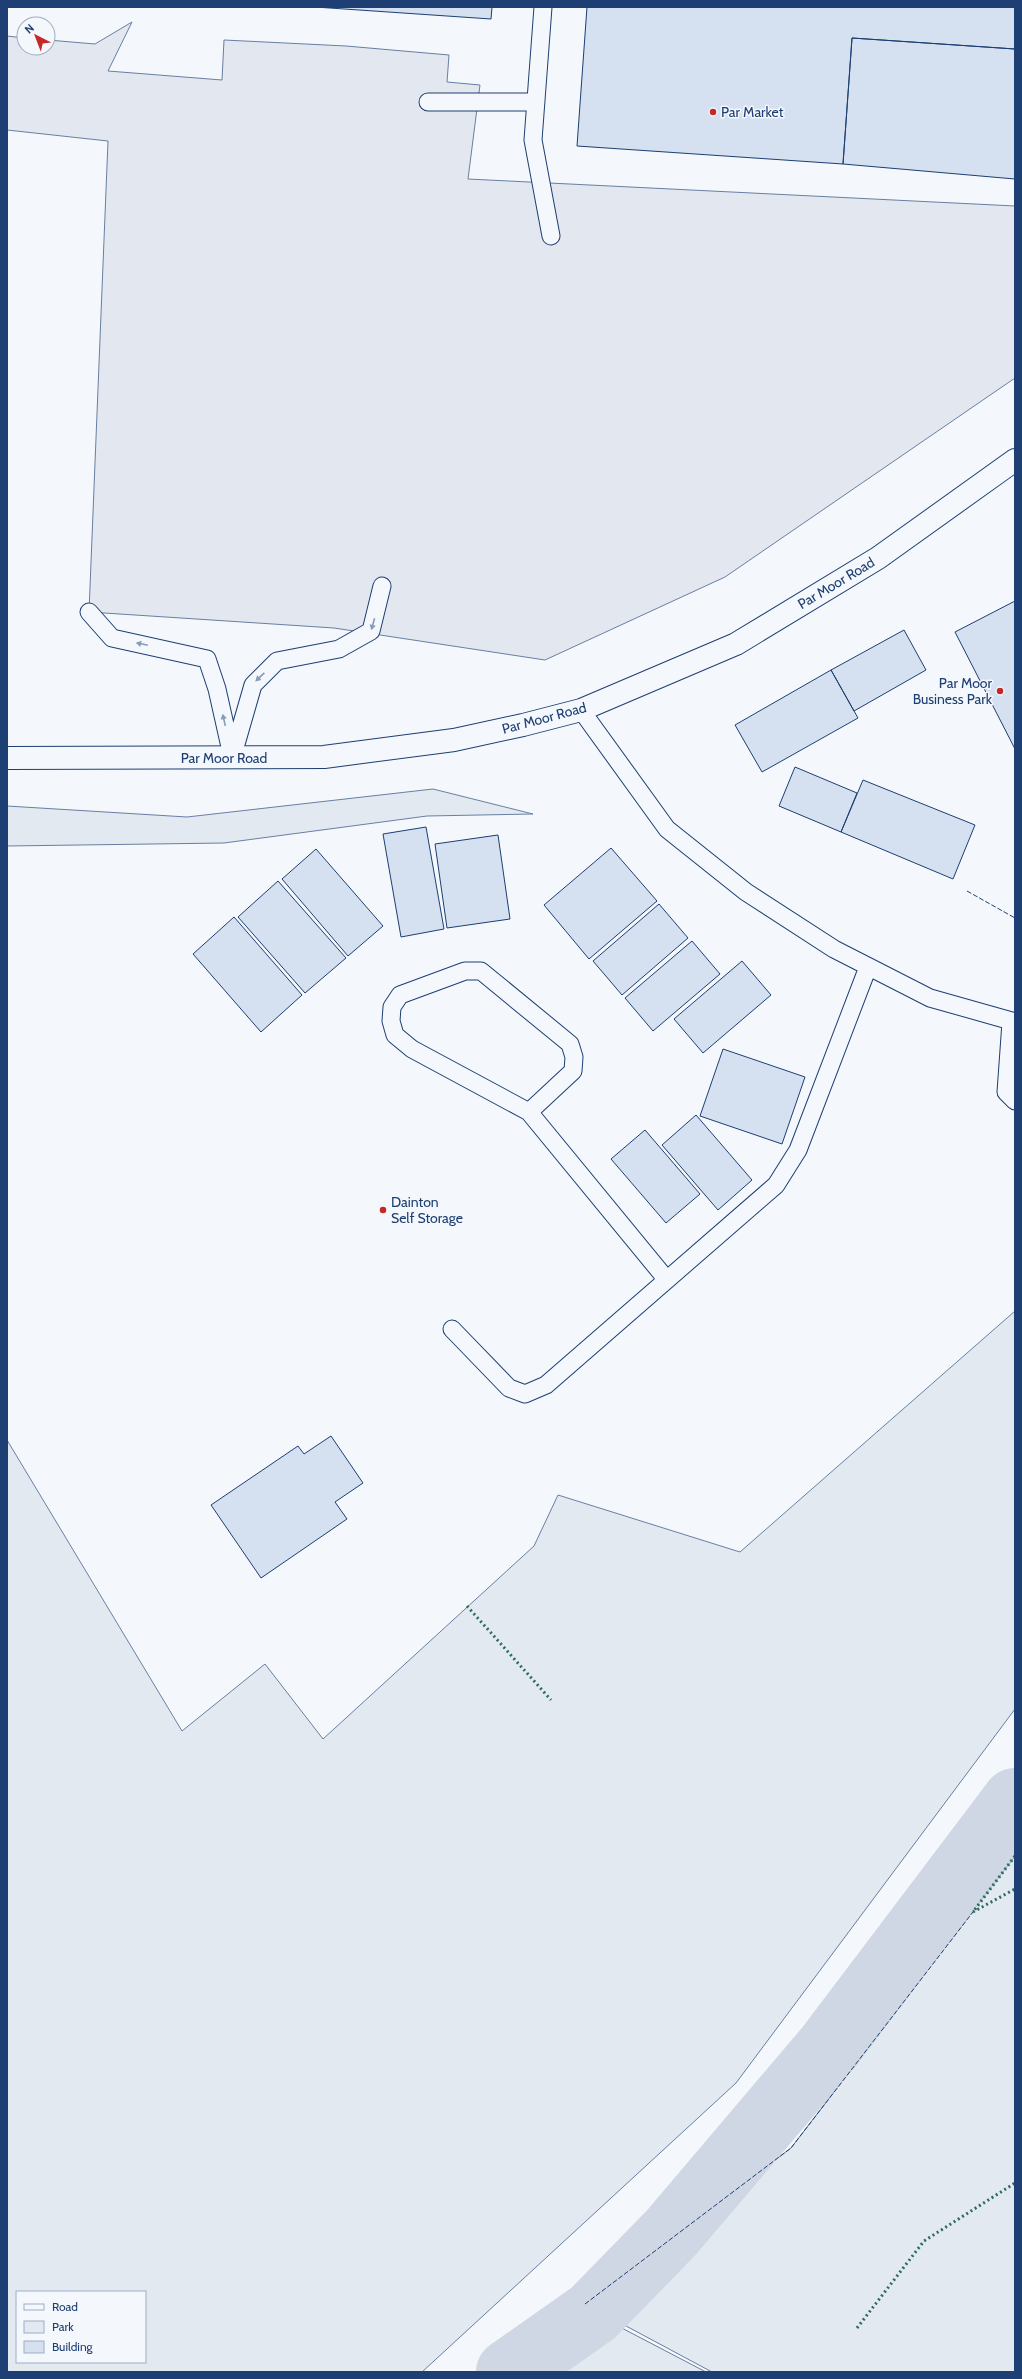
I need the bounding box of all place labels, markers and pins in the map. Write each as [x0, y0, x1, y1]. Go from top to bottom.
place label: Par Market [721, 103, 784, 121]
marker: Par Market [708, 107, 718, 117]
place label: Par Moor Business Park [913, 674, 993, 708]
marker: Par Moor Business Park [995, 686, 1005, 696]
place label: Dainton Self Storage [391, 1193, 463, 1227]
marker: Dainton Self Storage [378, 1205, 388, 1215]

